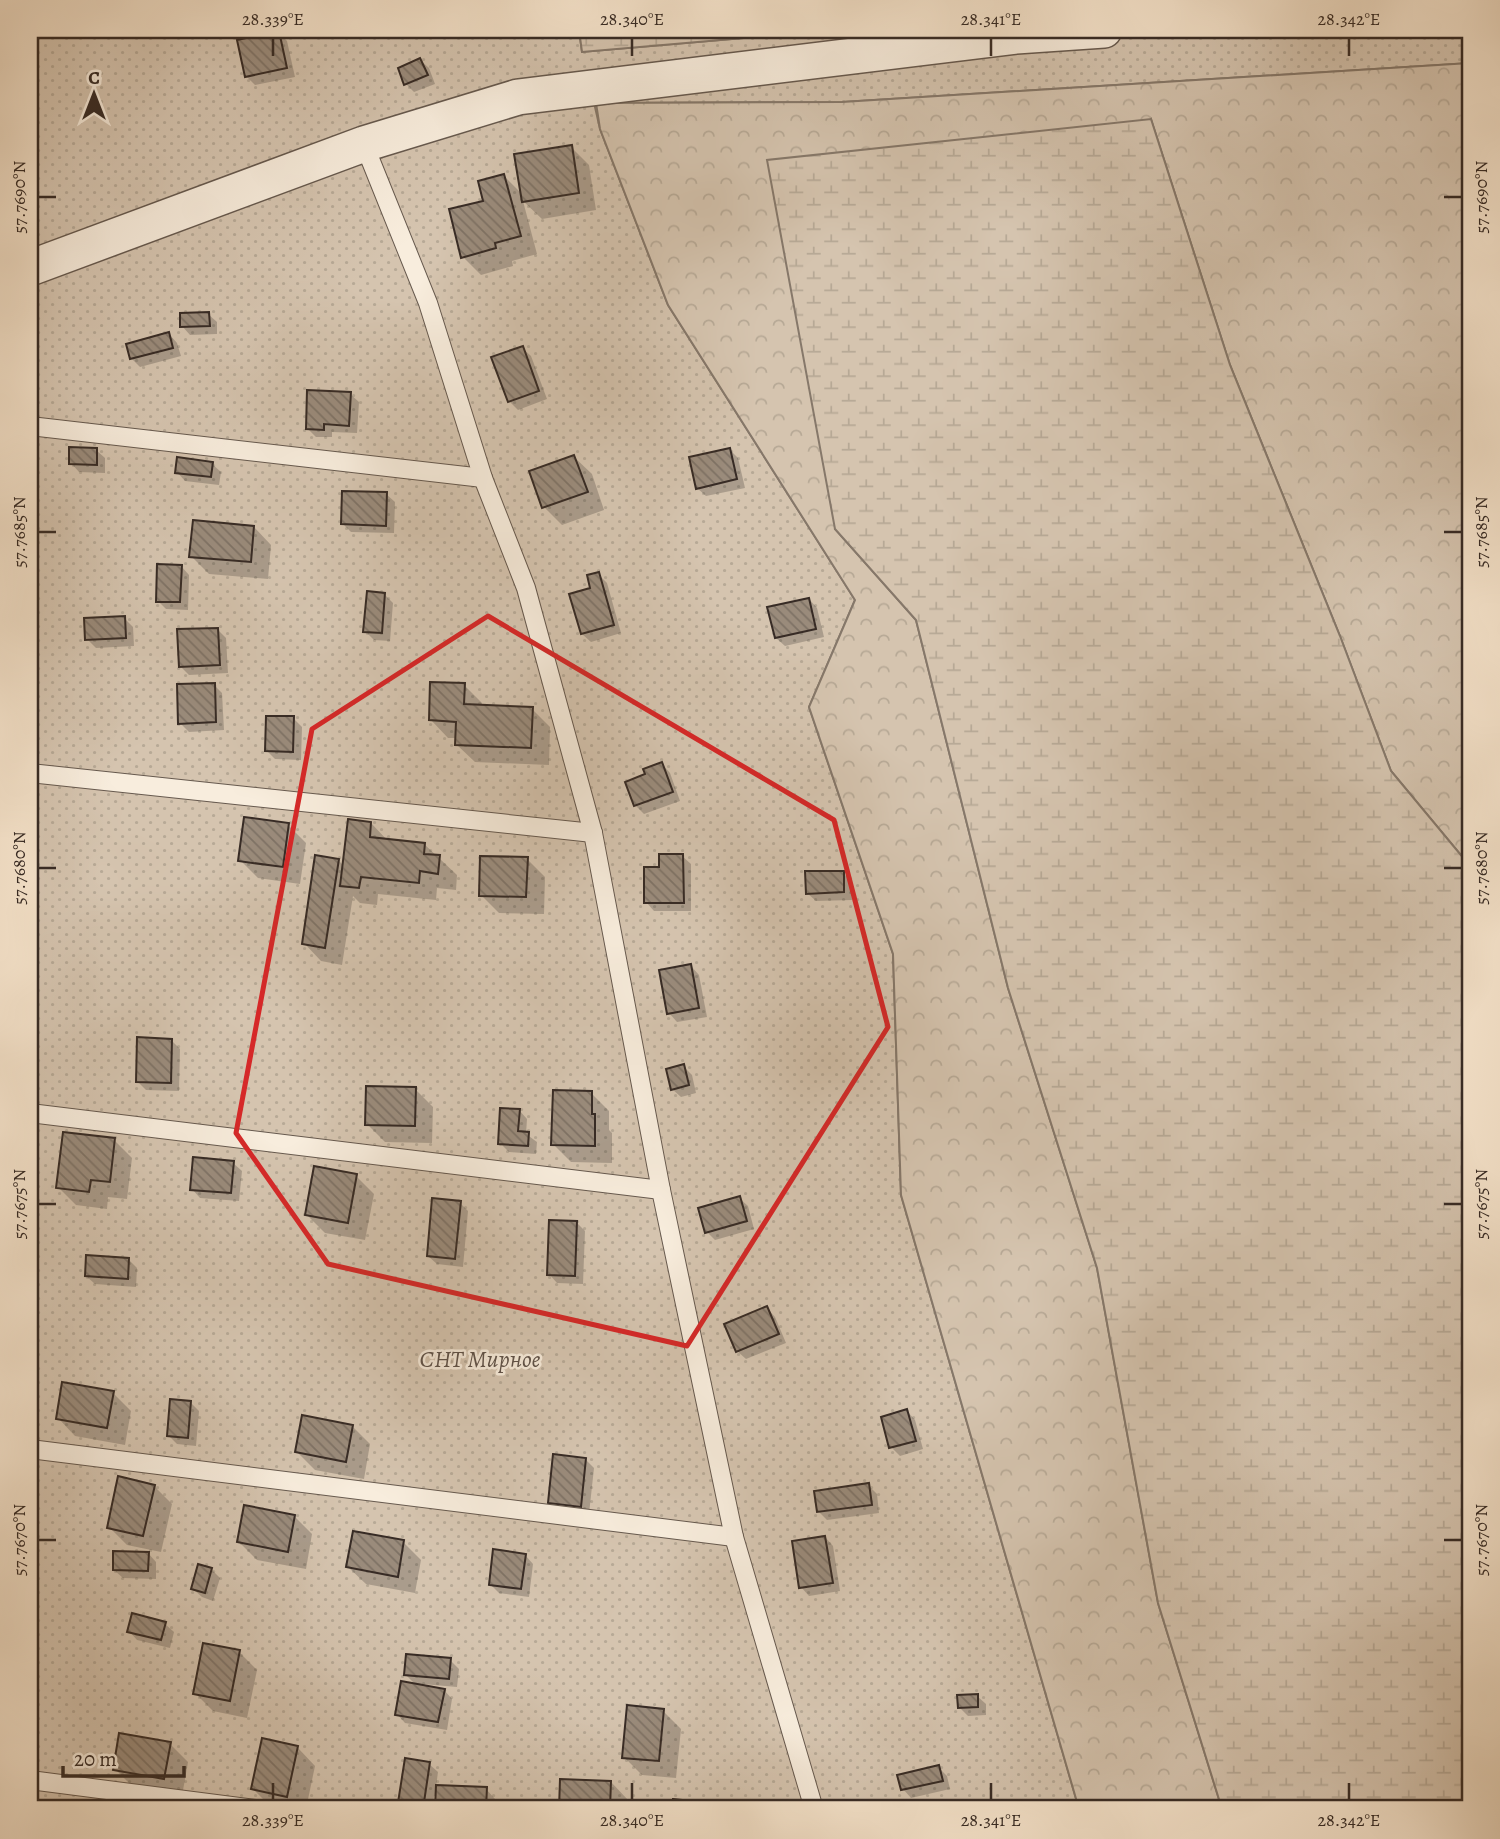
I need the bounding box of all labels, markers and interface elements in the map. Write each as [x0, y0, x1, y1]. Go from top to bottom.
text: 28.339°E [242, 7, 304, 31]
text: 28.340°E [600, 7, 664, 31]
text: 28.341°E [961, 7, 1021, 31]
text: 28.342°E [1317, 7, 1381, 31]
north arrow [60, 60, 130, 130]
text: С [88, 65, 100, 91]
text: 57.7690°N [7, 161, 31, 233]
text: 57.7690°N [1469, 161, 1493, 233]
text: 57.7685°N [7, 496, 31, 568]
text: 57.7685°N [1469, 496, 1493, 568]
text: 57.7680°N [7, 831, 31, 905]
text: 57.7680°N [1469, 831, 1493, 905]
text: 57.7675°N [7, 1169, 31, 1239]
text: 57.7675°N [1469, 1169, 1493, 1239]
park label: СНТ Мирное [420, 1343, 541, 1375]
text: 57.7670°N [7, 1504, 31, 1576]
text: 57.7670°N [1469, 1504, 1493, 1576]
scale bar [63, 1734, 184, 1778]
text: 20 m [74, 1745, 117, 1773]
text: 28.339°E [242, 1808, 304, 1832]
text: 28.340°E [600, 1808, 664, 1832]
text: 28.341°E [961, 1808, 1021, 1832]
text: 28.342°E [1317, 1808, 1381, 1832]

